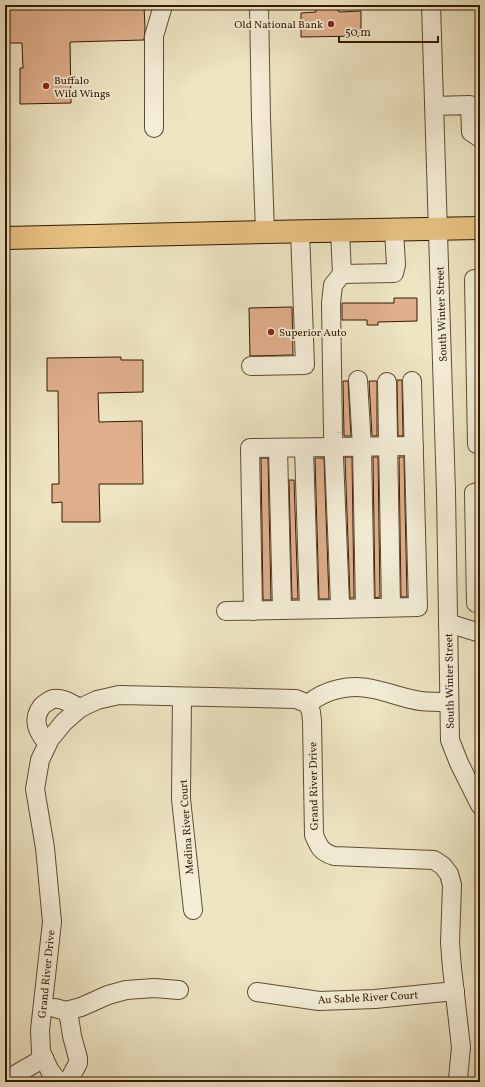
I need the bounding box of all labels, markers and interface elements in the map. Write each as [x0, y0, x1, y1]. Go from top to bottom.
place label: Old National Bank [234, 18, 323, 33]
scale bar [339, 18, 438, 44]
marker: Old National Bank [326, 19, 336, 29]
text: 50 m [345, 25, 371, 41]
place label: Buffalo Wild Wings [54, 74, 111, 102]
marker: Buffalo Wild Wings [41, 81, 51, 91]
street label: South Winter Street [433, 266, 452, 362]
place label: Superior Auto [279, 326, 347, 341]
marker: Superior Auto [266, 327, 276, 337]
street label: South Winter Street [442, 633, 459, 729]
street label: Grand River Drive [306, 742, 323, 830]
street label: Medina River Court [177, 779, 198, 875]
street label: Grand River Drive [35, 929, 60, 1019]
street label: Au Sable River Court [318, 988, 419, 1009]

